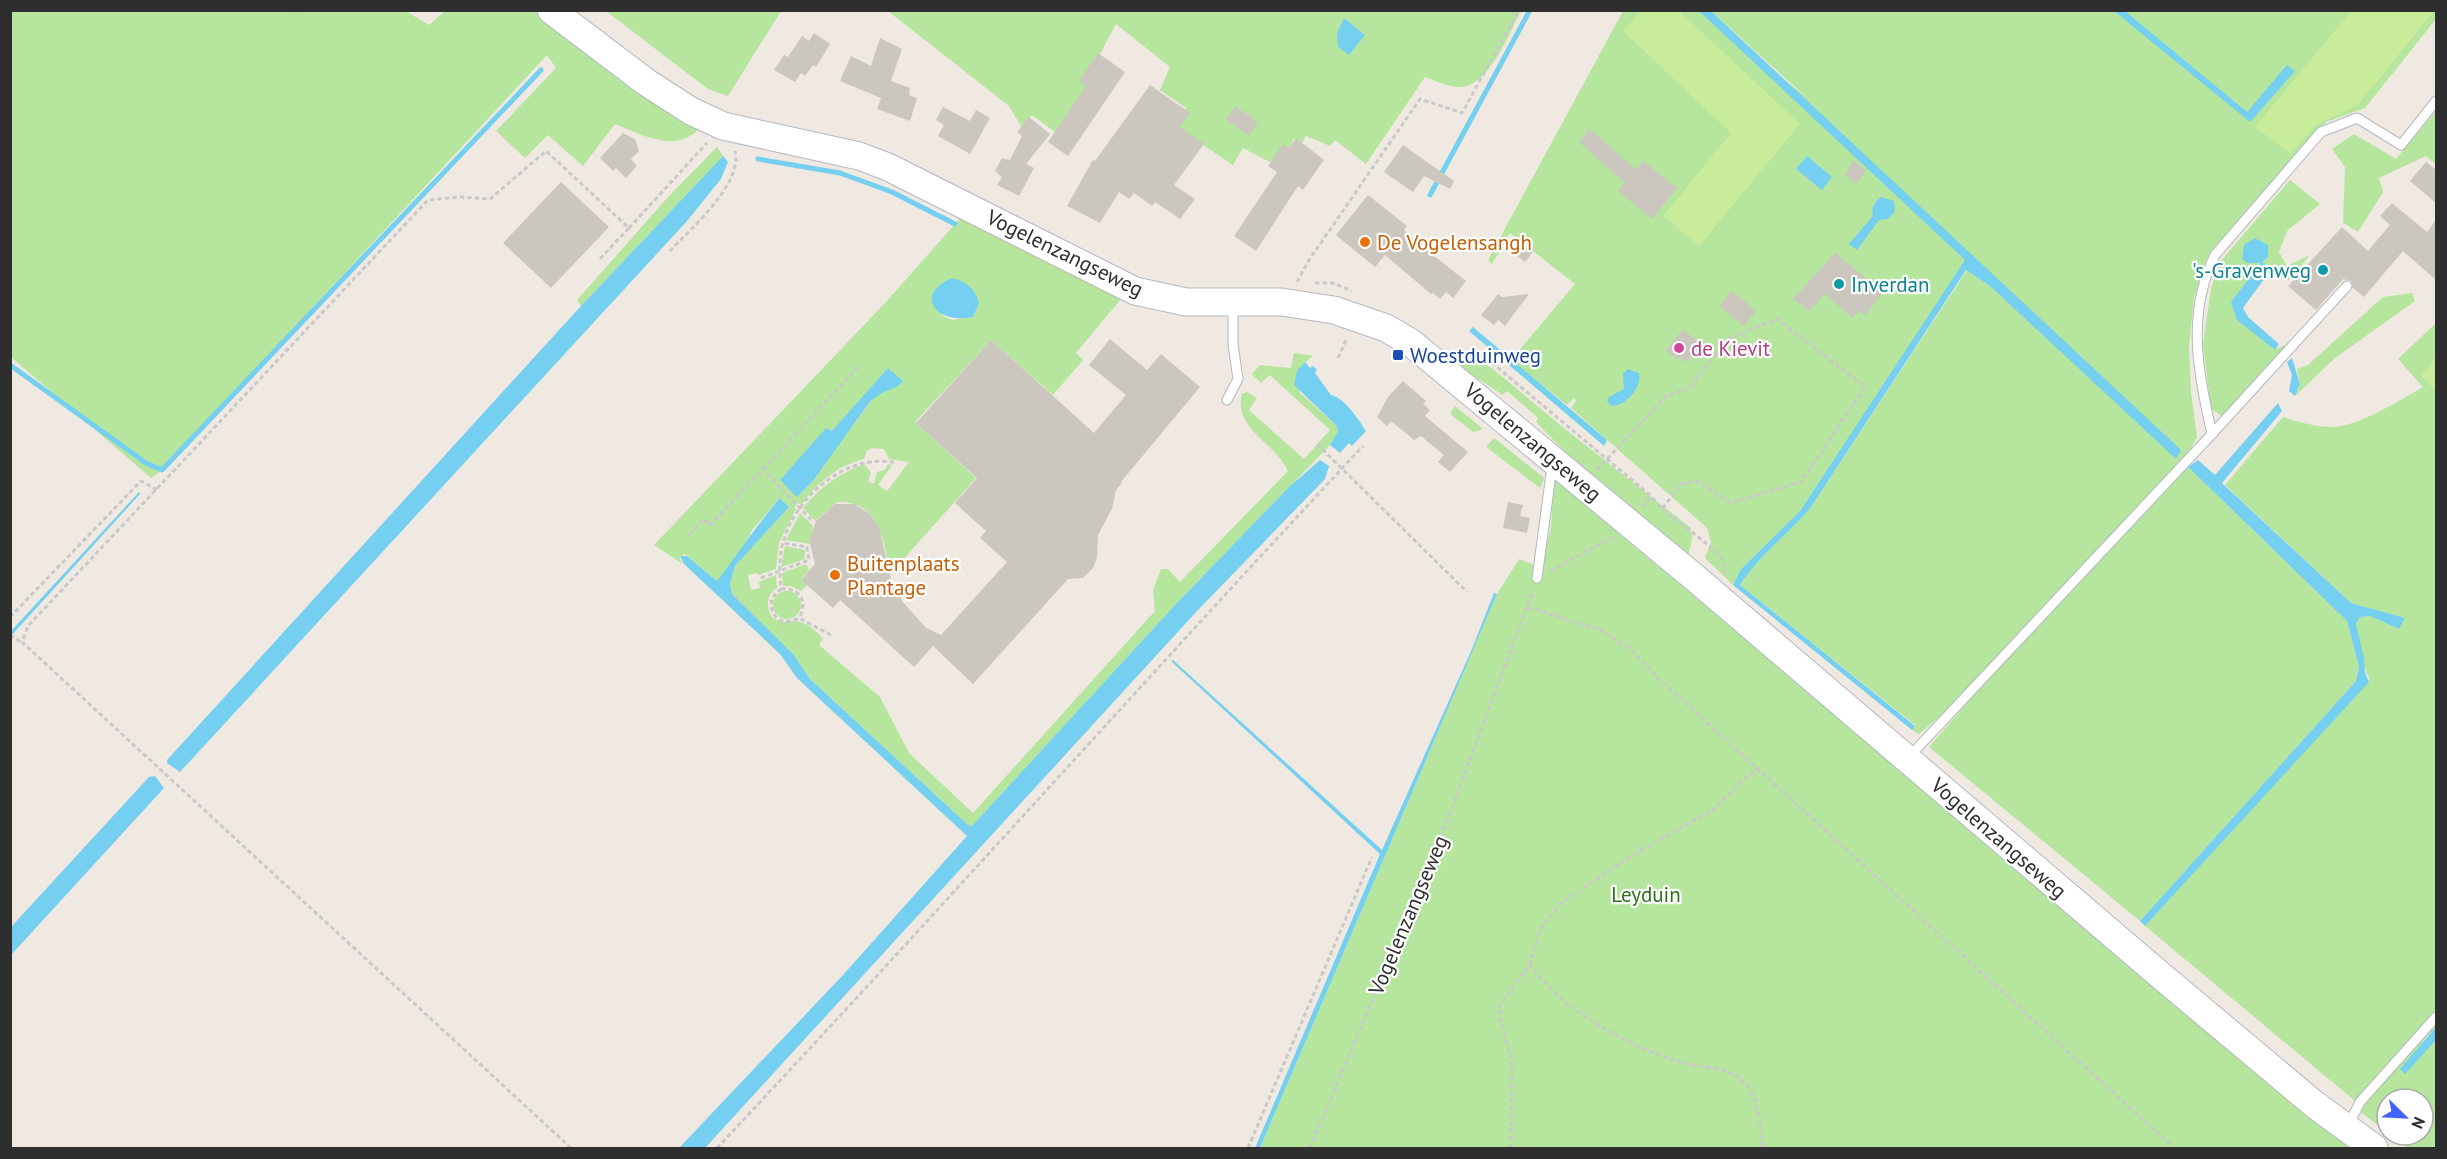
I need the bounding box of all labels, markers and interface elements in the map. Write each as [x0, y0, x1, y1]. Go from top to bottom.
street label: Vogelenzangseweg [981, 203, 1148, 303]
place label: De Vogelensangh [1377, 229, 1532, 256]
marker: De Vogelensangh [1358, 235, 1372, 249]
place label: 's-Gravenweg [2192, 257, 2311, 284]
marker: 's-Gravenweg [2316, 263, 2330, 277]
place label: Inverdan [1851, 271, 1930, 298]
marker: Inverdan [1832, 277, 1846, 291]
place label: de Kievit [1691, 335, 1770, 362]
marker: de Kievit [1672, 341, 1686, 355]
place label: Woestduinweg [1410, 342, 1541, 369]
marker: Woestduinweg [1391, 348, 1405, 362]
street label: Vogelenzangseweg [1458, 376, 1607, 507]
place label: Buitenplaats Plantage [847, 550, 960, 601]
marker: Buitenplaats Plantage [828, 568, 842, 582]
street label: Vogelenzangseweg [1925, 771, 2072, 904]
street label: Vogelenzangseweg [1362, 831, 1454, 1000]
park label: Leyduin [1611, 881, 1681, 908]
north arrow [2375, 1087, 2435, 1147]
text: N [2407, 1114, 2430, 1132]

